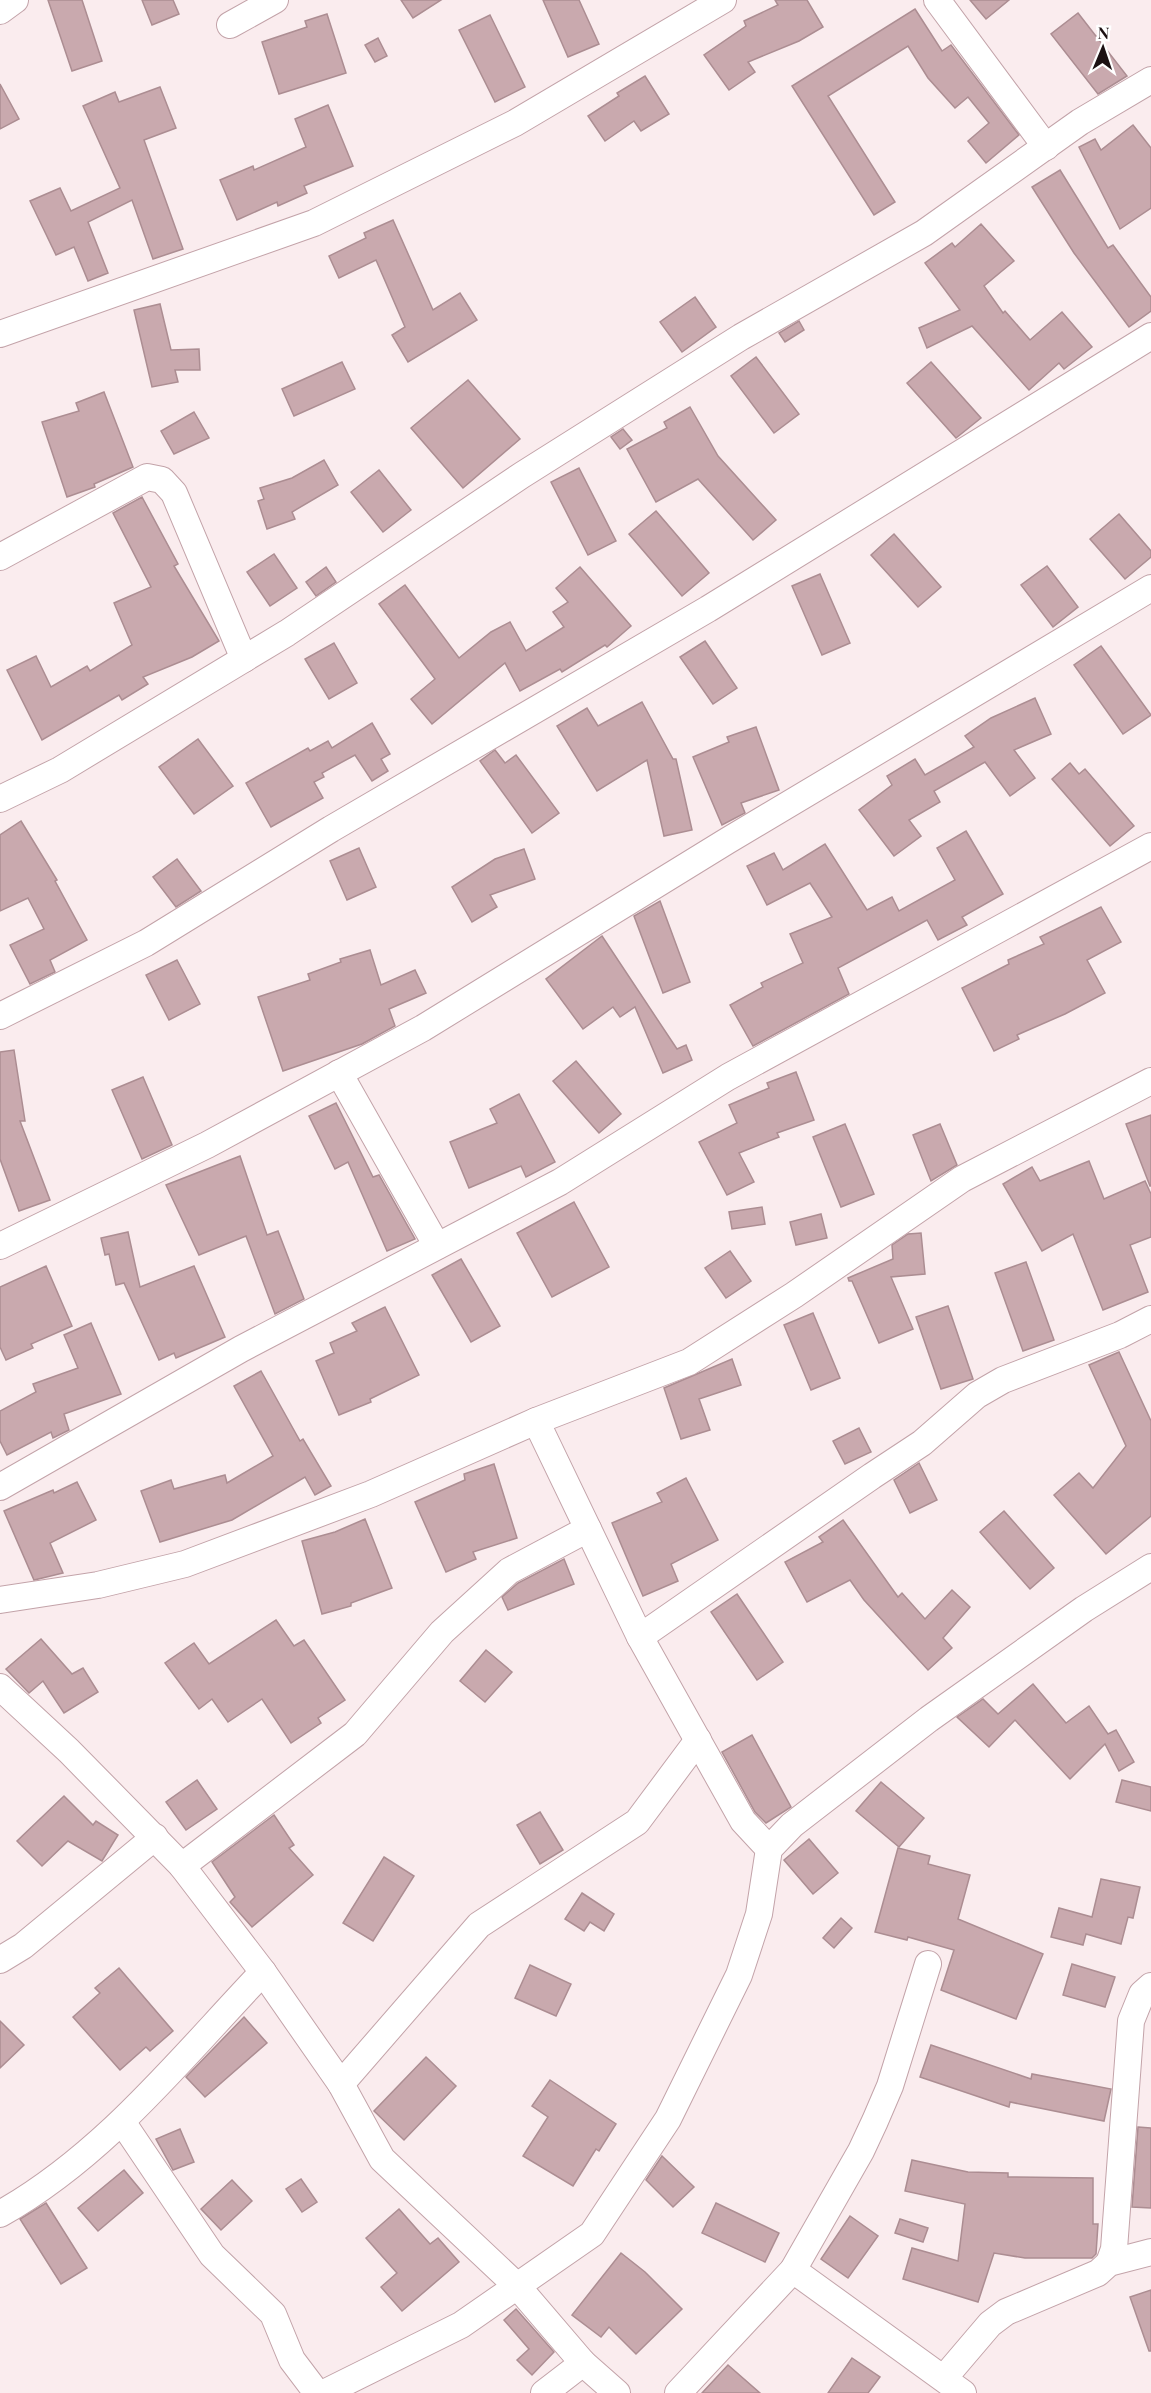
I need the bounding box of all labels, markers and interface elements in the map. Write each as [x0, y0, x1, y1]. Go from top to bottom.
north arrow [1073, 18, 1133, 78]
text: N [1097, 22, 1110, 43]

